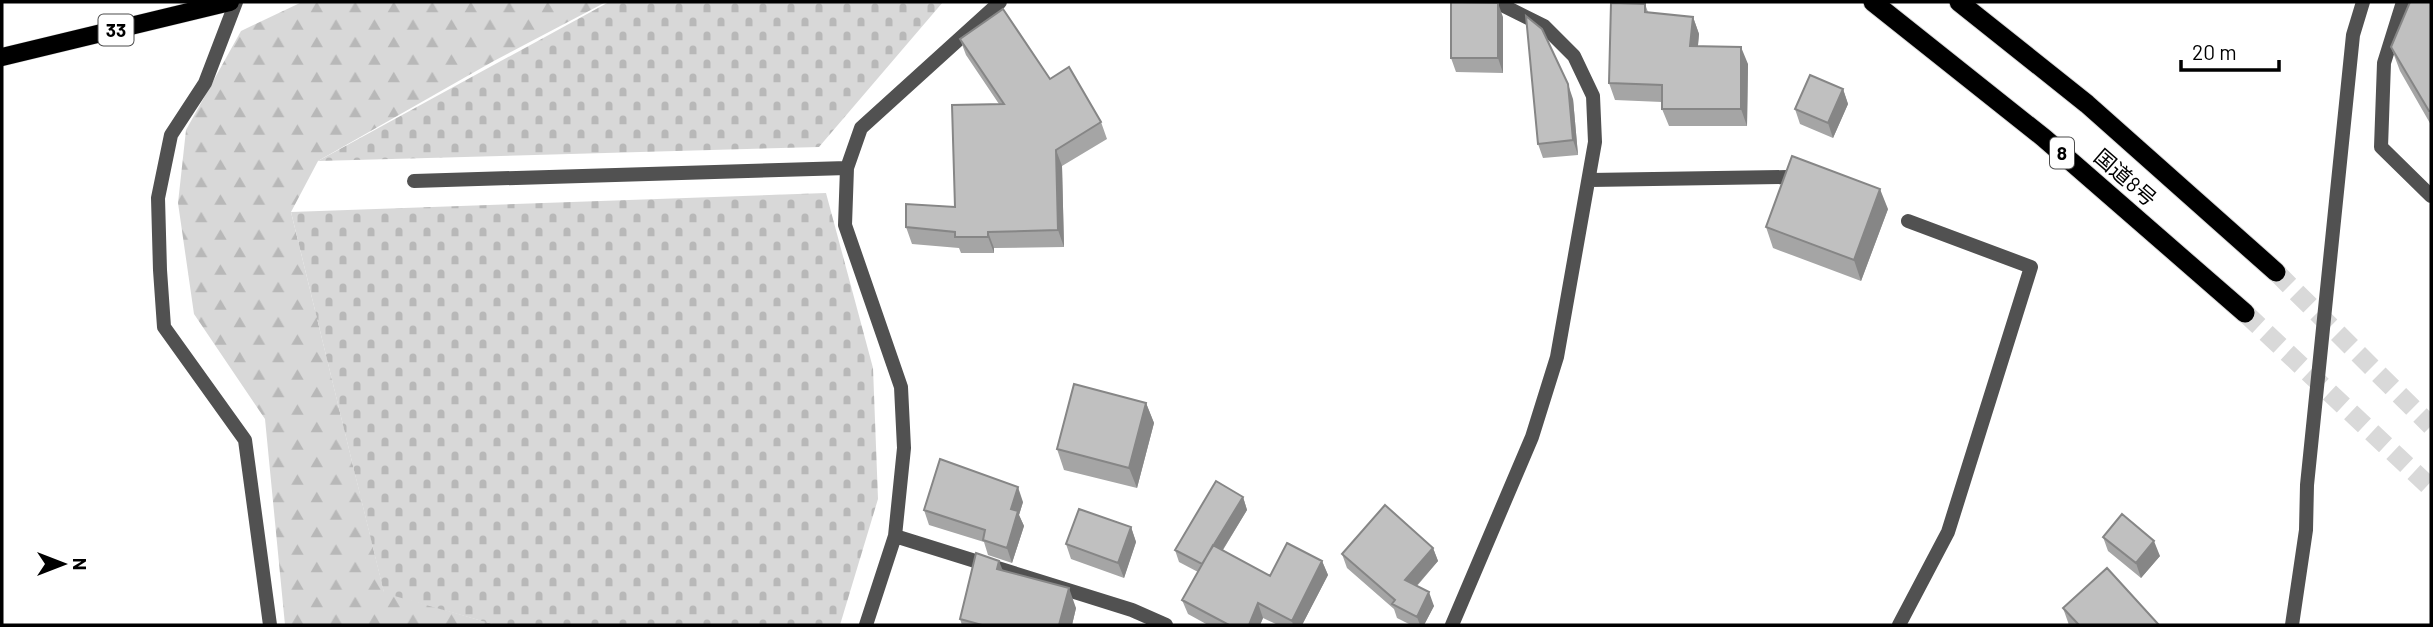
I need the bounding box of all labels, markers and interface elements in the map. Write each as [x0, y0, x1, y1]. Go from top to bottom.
road number: 33 [99, 14, 134, 46]
scale bar [2181, 28, 2279, 72]
text: 20 m [2192, 39, 2237, 64]
road number: 8 [2050, 138, 2074, 168]
street label: 国道8号 [2090, 143, 2162, 211]
north arrow [28, 529, 98, 599]
text: N [69, 558, 92, 570]

